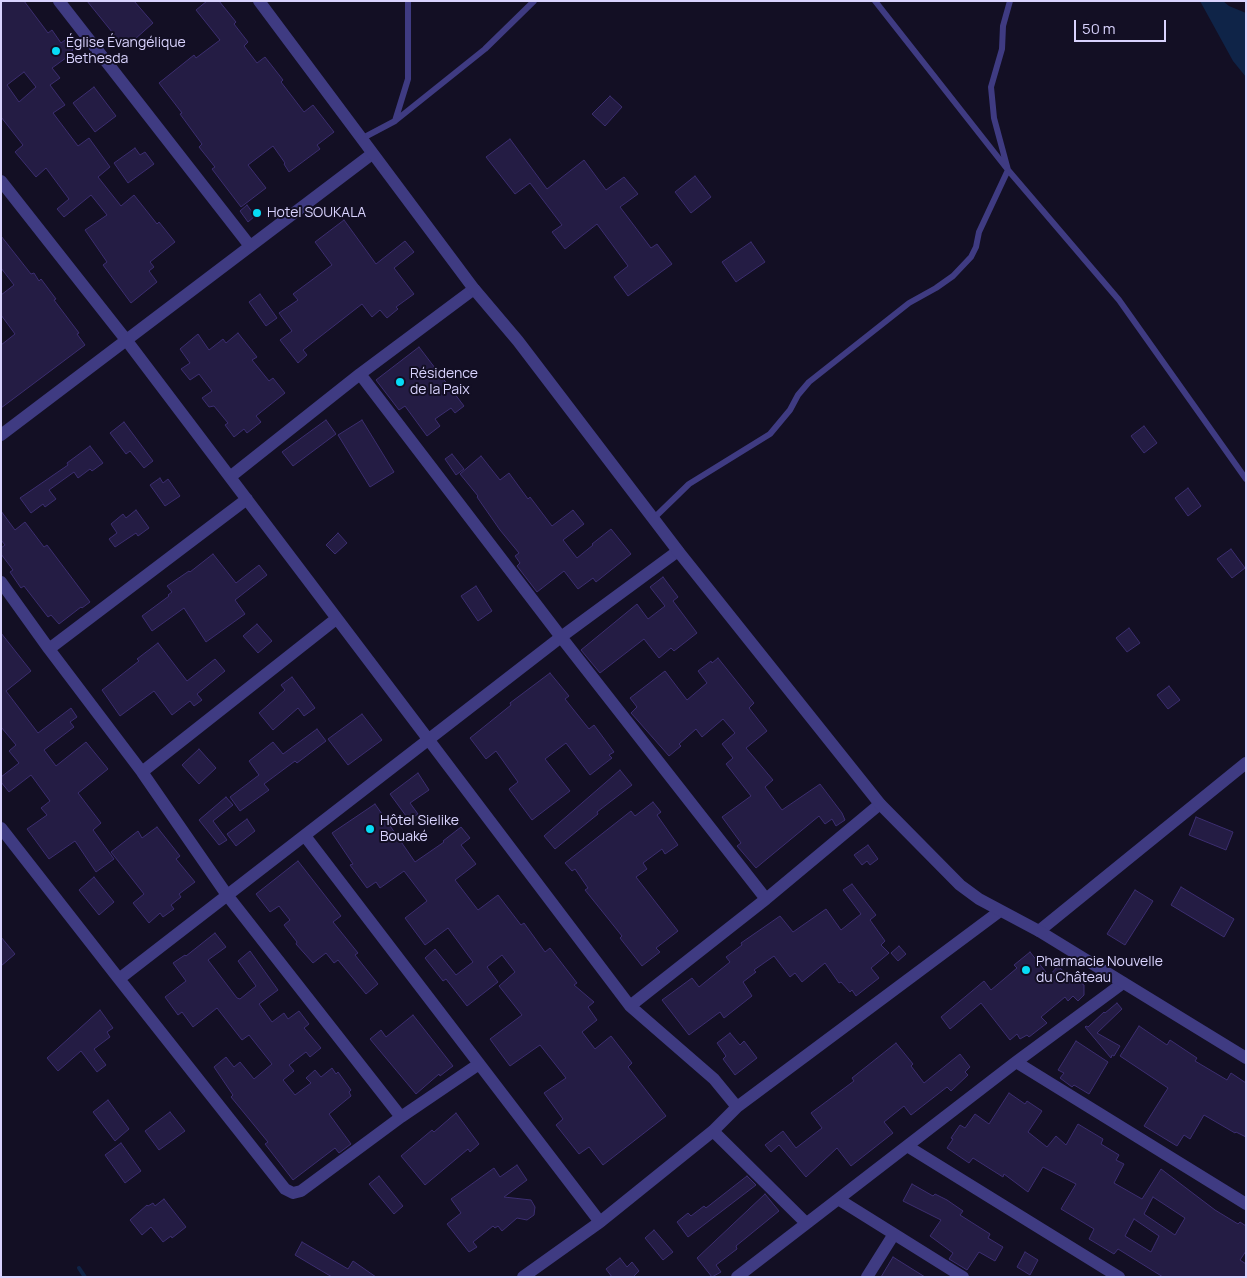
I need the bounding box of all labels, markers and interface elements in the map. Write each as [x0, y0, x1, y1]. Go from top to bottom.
scale bar [1077, 10, 1170, 42]
text: 50 m [1082, 18, 1116, 39]
place label: Église Évangélique Bethesda [66, 35, 186, 68]
marker: Église Évangélique Bethesda [50, 45, 62, 57]
place label: Hotel SOUKALA [267, 205, 366, 221]
marker: Hotel SOUKALA [251, 207, 263, 219]
place label: Résidence de la Paix [410, 366, 478, 398]
marker: Résidence de la Paix [394, 376, 406, 388]
place label: Hôtel Sielike Bouaké [380, 813, 459, 846]
marker: Hôtel Sielike Bouaké [364, 823, 376, 835]
place label: Pharmacie Nouvelle du Château [1036, 954, 1163, 986]
marker: Pharmacie Nouvelle du Château [1020, 964, 1032, 976]

